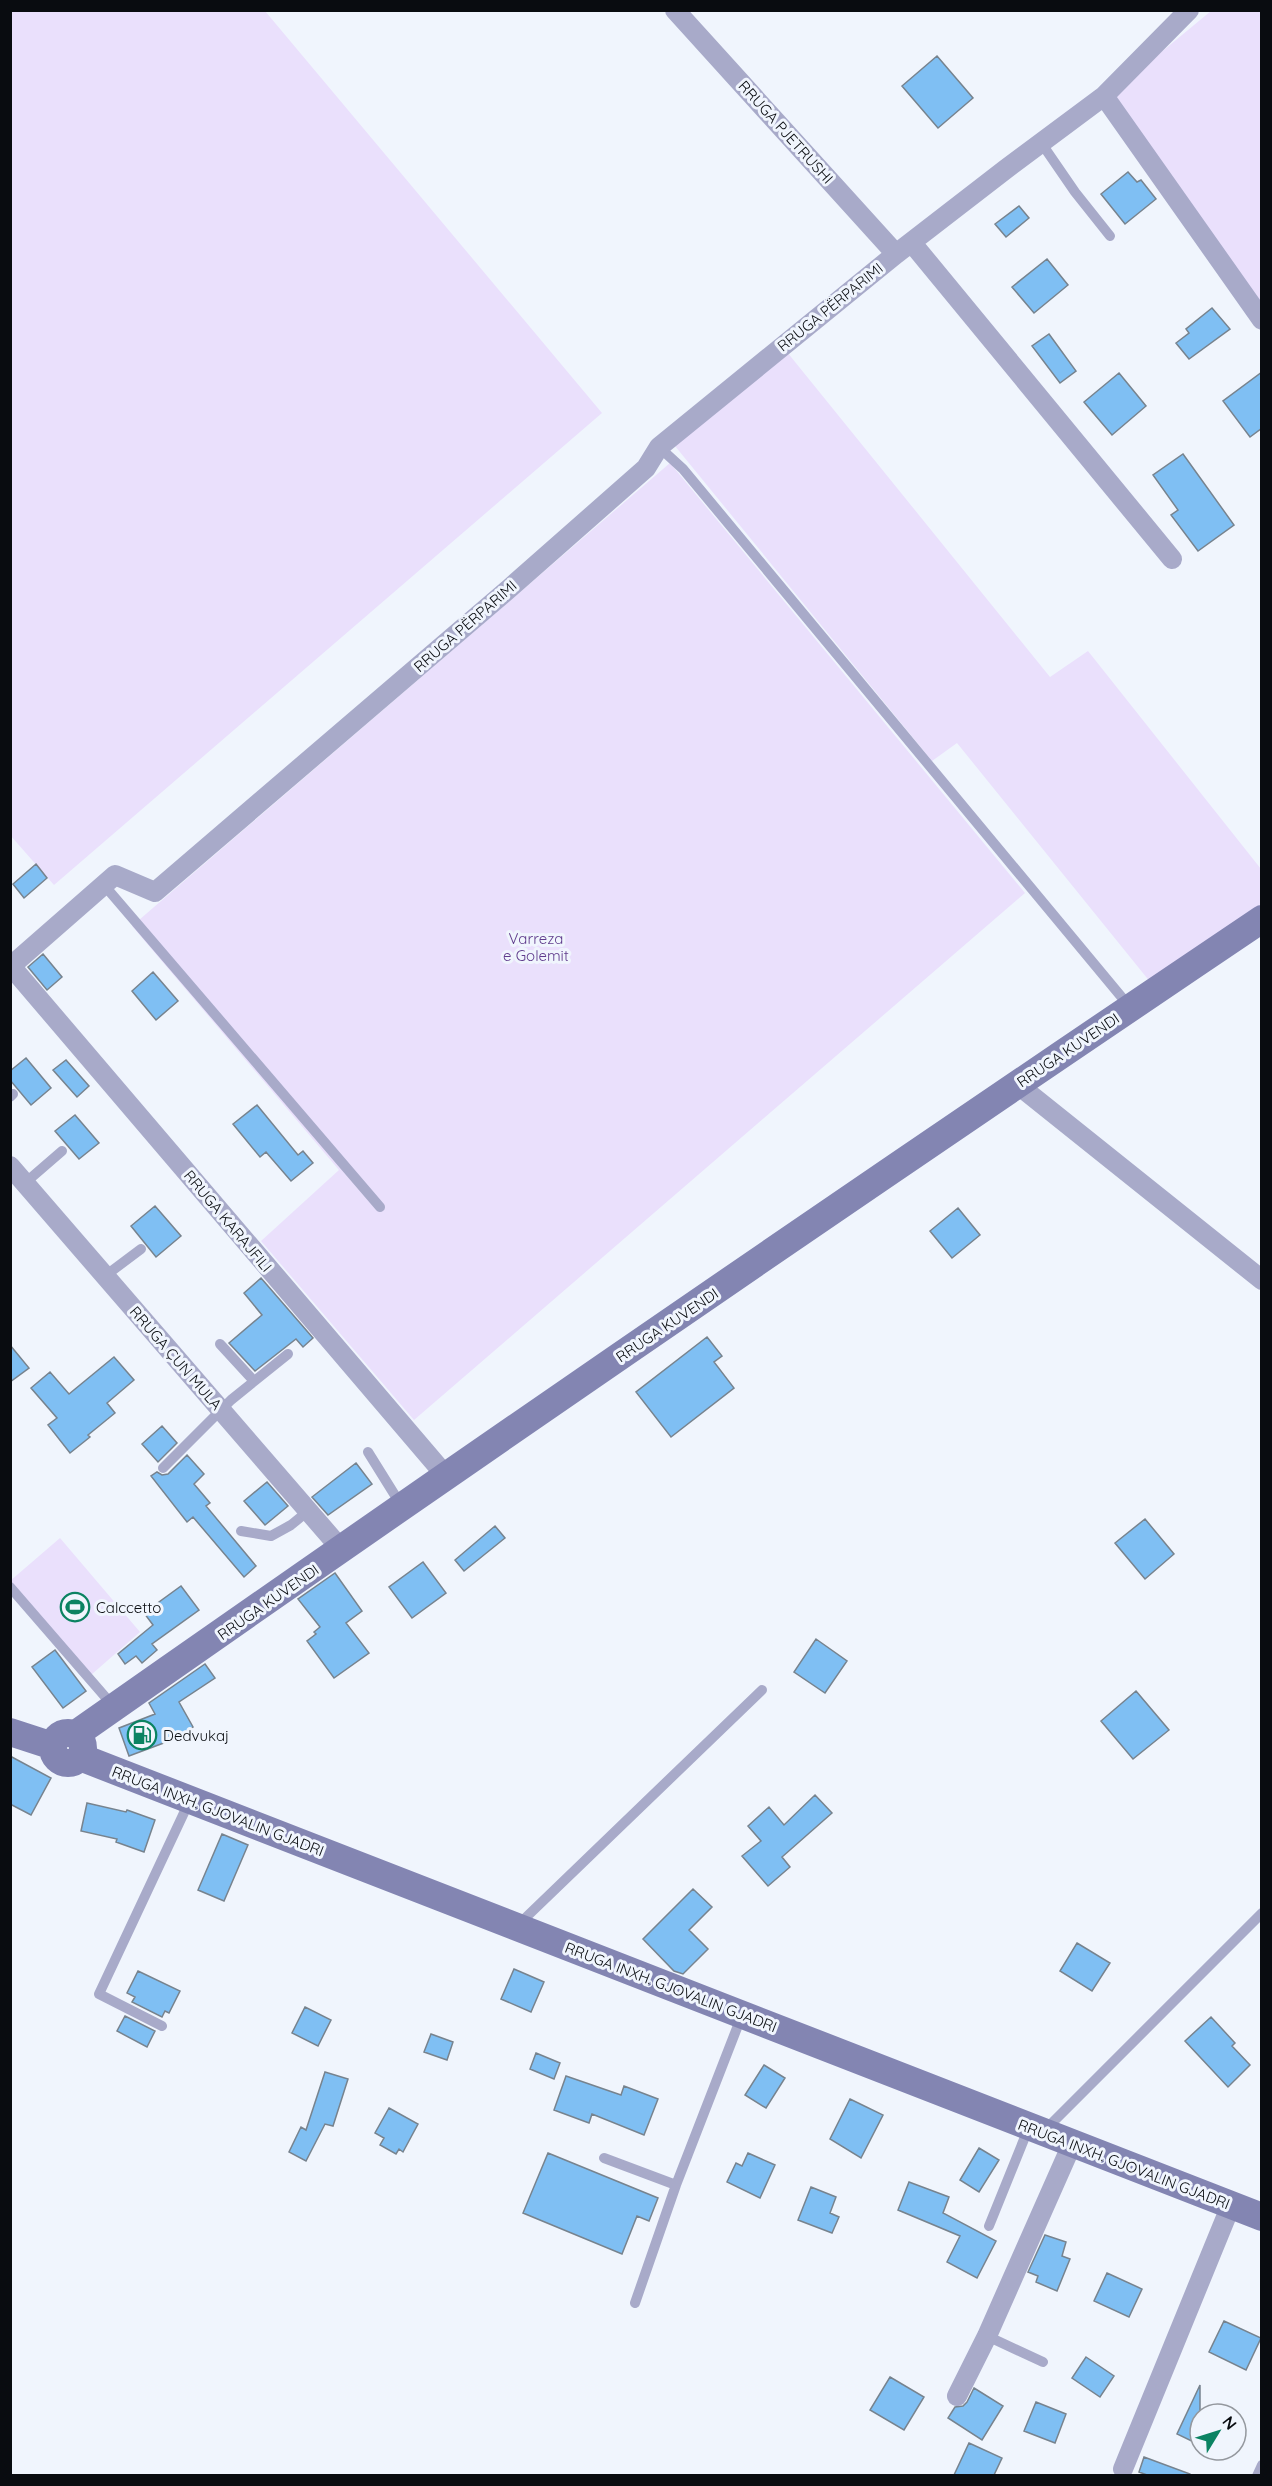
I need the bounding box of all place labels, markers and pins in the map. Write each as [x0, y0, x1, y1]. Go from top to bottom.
sports icon: Calccetto [59, 1591, 91, 1623]
place label: Calccetto [96, 1598, 161, 1617]
fuel station icon: Dedvukaj [126, 1719, 158, 1751]
place label: Dedvukaj [163, 1726, 229, 1745]

